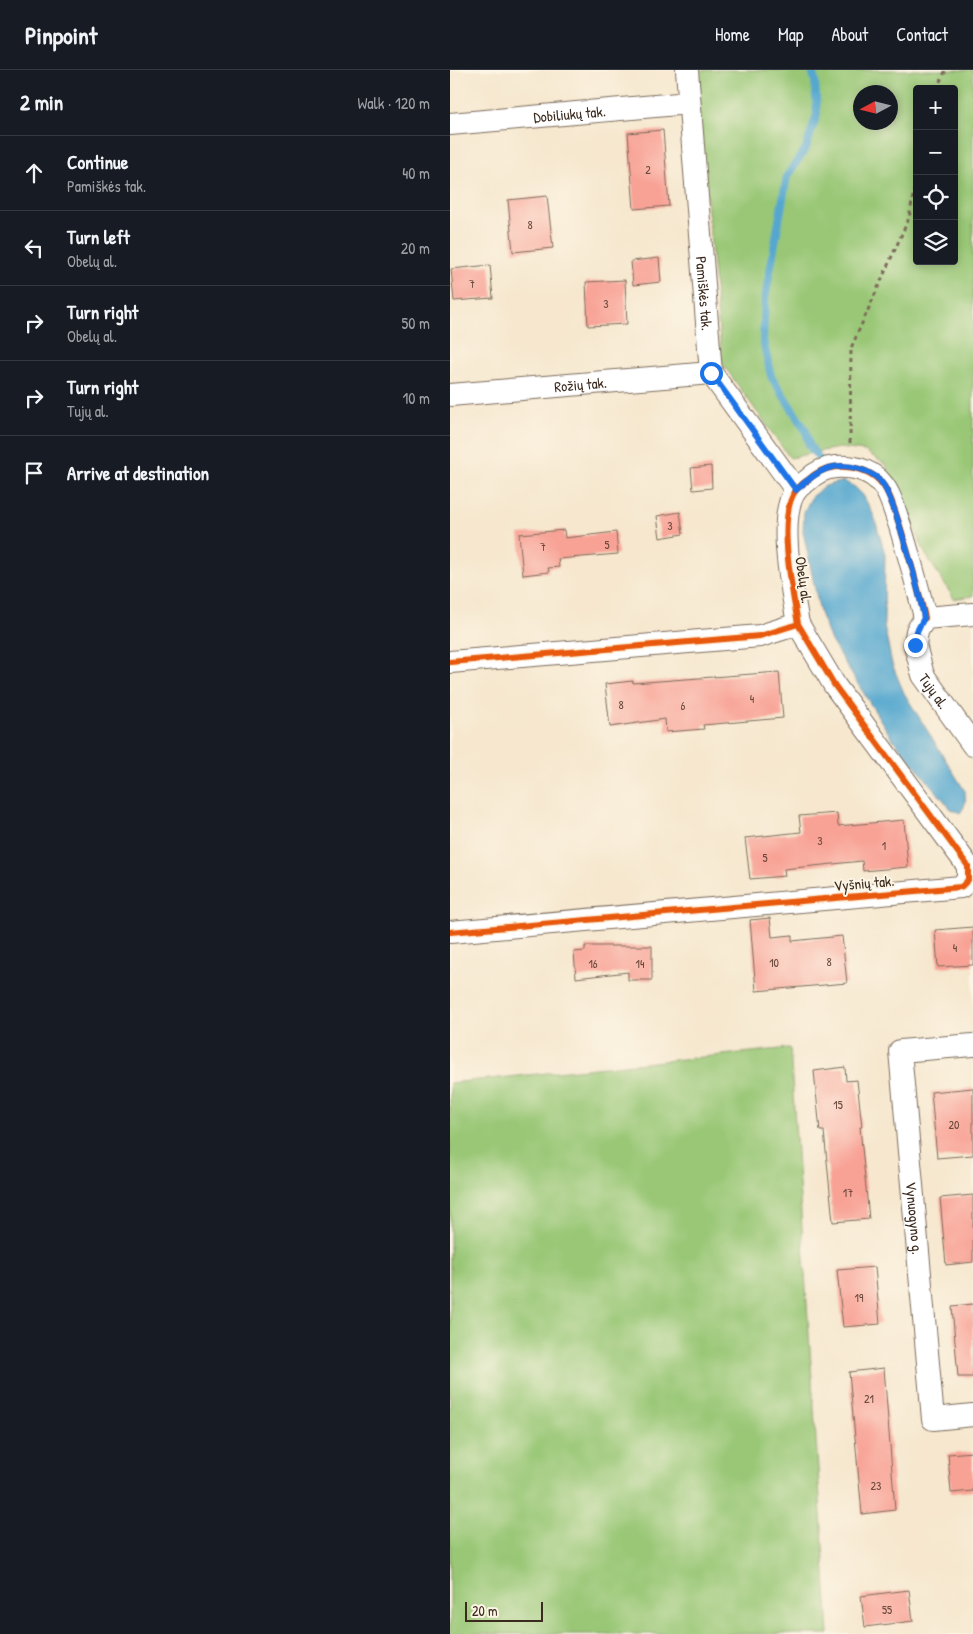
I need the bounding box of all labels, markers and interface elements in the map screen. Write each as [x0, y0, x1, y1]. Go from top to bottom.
text: Pinpoint [25, 19, 97, 51]
text: Home [715, 22, 750, 47]
text: Map [778, 22, 803, 47]
text: About [831, 22, 868, 47]
text: Contact [896, 22, 948, 47]
north arrow [853, 85, 898, 130]
map controls [913, 85, 958, 265]
button: + [913, 85, 958, 130]
text: 2 min [20, 88, 63, 117]
text: Walk · 120 m [357, 92, 430, 114]
street label: Dobiliukų tak. [533, 100, 606, 127]
button: − [913, 130, 958, 175]
text: Continue [67, 149, 128, 175]
icon: ahead [20, 159, 48, 187]
house number: 2 [645, 161, 651, 178]
text: 40 m [402, 162, 430, 184]
text: Pamiškės tak. [67, 175, 146, 197]
button: locate [913, 175, 958, 220]
house number: 8 [527, 216, 533, 233]
button: layers [913, 220, 958, 265]
text: Turn left [67, 224, 130, 250]
icon: left [20, 234, 48, 262]
text: 20 m [401, 237, 430, 259]
text: Obelų al. [67, 250, 117, 272]
street label: Pamiškės tak. [691, 255, 718, 331]
house number: 7 [469, 275, 475, 292]
house number: 3 [603, 295, 609, 312]
text: Turn right [67, 299, 138, 325]
icon: right [20, 309, 48, 337]
text: 50 m [402, 312, 430, 334]
text: Obelų al. [67, 325, 117, 347]
route start [700, 362, 723, 385]
street label: Rožių tak. [553, 371, 608, 397]
text: Turn right [67, 374, 138, 400]
icon: right [20, 384, 48, 412]
text: 10 m [402, 387, 430, 409]
text: Tujų al. [67, 400, 109, 422]
icon: arrive [20, 459, 48, 487]
text: Arrive at destination [67, 460, 209, 486]
house number: 3 [667, 517, 673, 534]
house number: 5 [604, 536, 610, 553]
house number: 7 [540, 538, 546, 555]
street label: Obelų al. [790, 555, 818, 605]
route end [904, 634, 927, 657]
street label: Tujų al. [914, 669, 954, 713]
house number: 4 [750, 690, 755, 707]
house number: 8 [618, 696, 624, 713]
house number: 6 [681, 697, 686, 714]
house number: 3 [817, 832, 823, 849]
house number: 1 [882, 837, 886, 854]
house number: 5 [762, 849, 768, 866]
street label: Vyšnių tak. [833, 870, 895, 896]
house number: 4 [953, 939, 958, 956]
house number: 8 [826, 953, 832, 970]
house number: 10 [769, 954, 779, 971]
house number: 16 [588, 955, 598, 972]
house number: 14 [636, 955, 645, 972]
house number: 15 [833, 1096, 843, 1113]
house number: 20 [949, 1116, 960, 1133]
street label: Vynuogyno g. [901, 1181, 929, 1255]
house number: 17 [843, 1184, 853, 1201]
house number: 19 [855, 1289, 864, 1306]
house number: 21 [864, 1390, 874, 1407]
house number: 23 [871, 1477, 882, 1494]
scale bar [465, 1599, 542, 1622]
text: 20 m [472, 1601, 498, 1620]
house number: 55 [882, 1601, 892, 1618]

